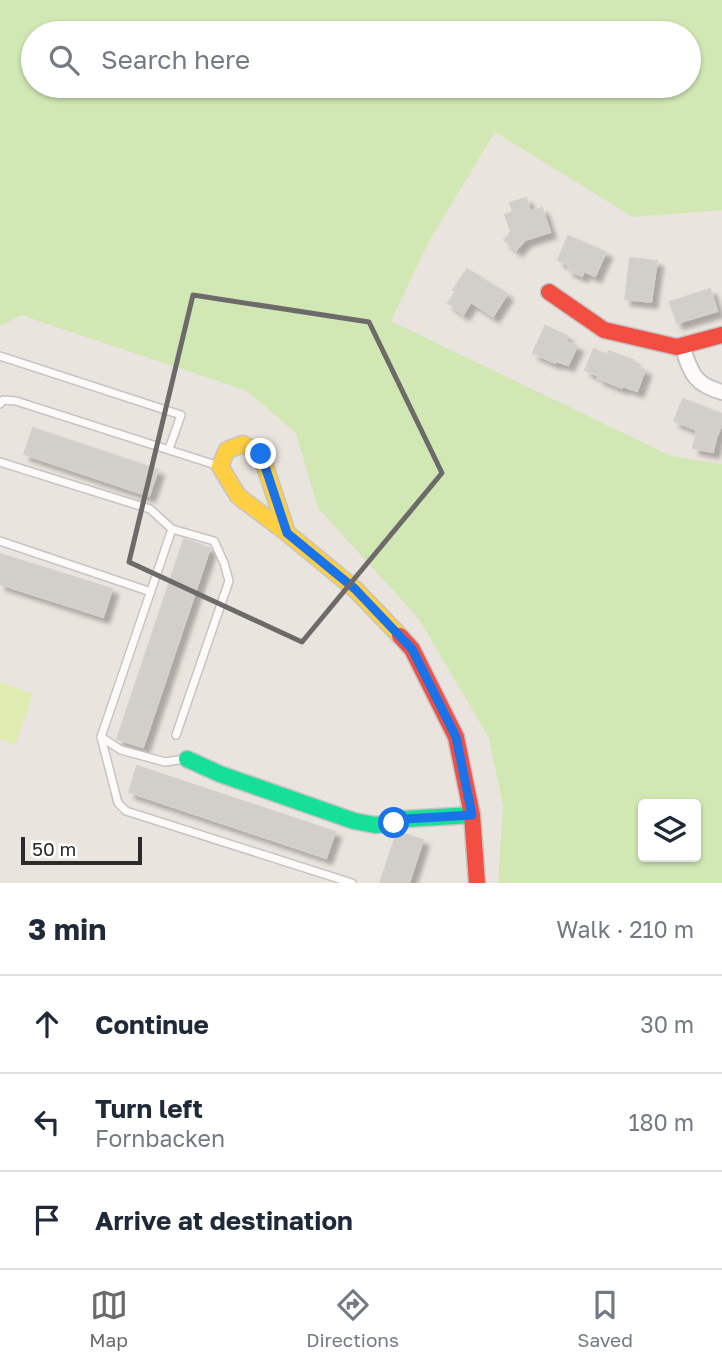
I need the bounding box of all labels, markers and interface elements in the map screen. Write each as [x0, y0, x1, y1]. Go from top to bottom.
search box [21, 21, 701, 98]
icon: search [45, 41, 83, 79]
text: Search here [101, 44, 250, 75]
route end [245, 438, 276, 469]
map controls [638, 799, 701, 862]
button: layers [638, 799, 701, 862]
route start [378, 807, 409, 838]
scale bar [21, 834, 142, 866]
text: 50 m [32, 837, 76, 860]
text: 3 min [28, 911, 106, 947]
text: Walk · 210 m [556, 915, 694, 943]
icon: ahead [28, 1005, 66, 1043]
text: Continue [95, 1009, 209, 1040]
text: 30 m [640, 1010, 694, 1038]
text: Turn left [95, 1093, 203, 1124]
icon: left [28, 1103, 66, 1141]
text: 180 m [628, 1108, 694, 1136]
text: Fornbacken [95, 1124, 225, 1152]
icon: arrive [28, 1201, 66, 1239]
text: Arrive at destination [95, 1205, 353, 1236]
tab: Map [89, 1286, 128, 1351]
tab: Directions [306, 1286, 399, 1351]
tab: Saved [577, 1286, 633, 1351]

